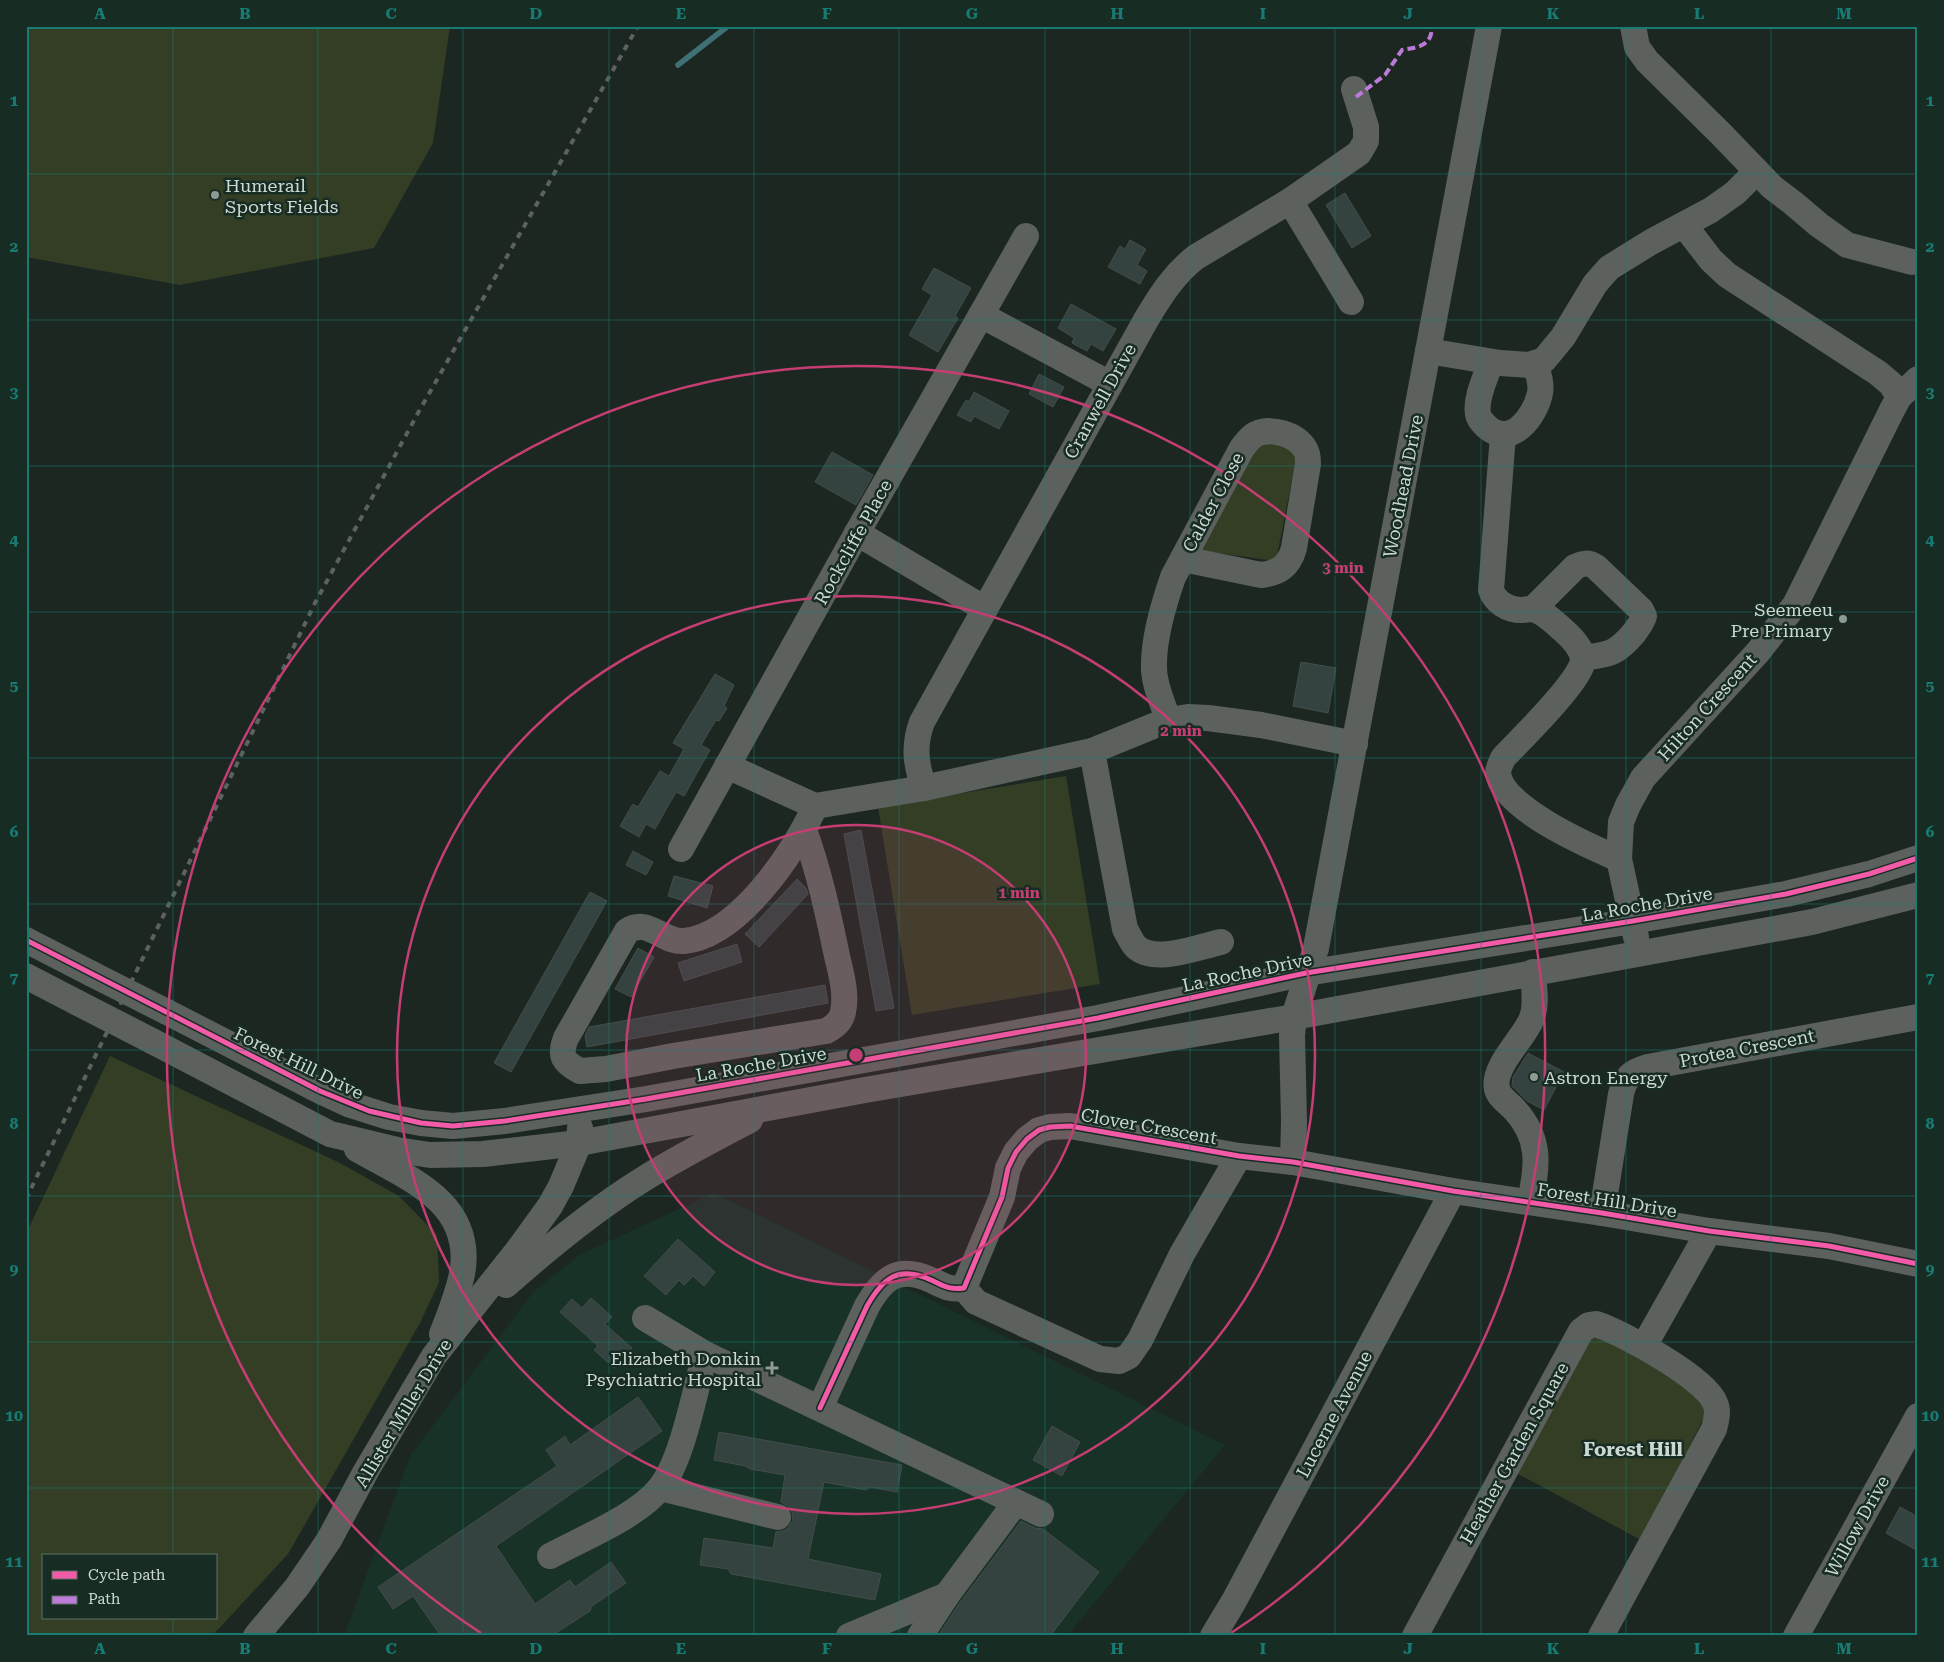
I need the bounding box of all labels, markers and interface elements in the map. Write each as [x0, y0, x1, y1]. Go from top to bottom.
text: A [94, 4, 106, 23]
text: B [239, 4, 251, 23]
text: C [385, 4, 397, 23]
text: D [530, 4, 543, 23]
text: E [676, 4, 686, 23]
text: F [822, 4, 832, 23]
text: G [966, 4, 979, 23]
text: H [1110, 4, 1124, 23]
text: I [1260, 4, 1266, 23]
text: J [1403, 4, 1413, 23]
text: K [1547, 4, 1560, 23]
text: L [1694, 4, 1704, 23]
text: M [1836, 4, 1852, 23]
text: 1 [10, 91, 19, 110]
text: 1 [1926, 91, 1935, 110]
place label: Humerail Sports Fields [225, 175, 338, 217]
marker: Humerail Sports Fields [209, 189, 221, 201]
text: 2 [10, 237, 19, 256]
text: 2 [1926, 237, 1935, 256]
street label: Cranwell Drive [1060, 340, 1140, 462]
text: 3 [10, 383, 19, 402]
text: 3 [1926, 383, 1935, 402]
street label: Woodhead Drive [1379, 413, 1427, 559]
street label: Calder Close [1178, 449, 1248, 555]
street label: Rockcliffe Place [810, 476, 896, 608]
text: 4 [10, 530, 19, 549]
text: 4 [1926, 530, 1935, 549]
text: 3 min [1322, 559, 1364, 577]
place label: Seemeeu Pre Primary [1730, 599, 1833, 641]
marker: Seemeeu Pre Primary [1837, 613, 1849, 625]
street label: Hilton Crescent [1653, 649, 1761, 765]
text: 5 [10, 676, 19, 695]
text: 5 [1926, 676, 1935, 695]
text: 2 min [1160, 722, 1202, 740]
text: 6 [10, 822, 19, 841]
text: 6 [1926, 822, 1935, 841]
street label: La Roche Drive [1580, 882, 1714, 926]
text: 1 min [998, 884, 1040, 902]
street label: La Roche Drive [1180, 948, 1314, 996]
text: 7 [10, 968, 19, 987]
text: 7 [1926, 968, 1935, 987]
street label: Forest Hill Drive [231, 1023, 367, 1103]
street label: Protea Crescent [1678, 1025, 1817, 1071]
street label: La Roche Drive [694, 1042, 828, 1086]
centre of rings [847, 1046, 865, 1064]
place label: Astron Energy [1544, 1067, 1668, 1088]
marker: Astron Energy [1528, 1071, 1540, 1083]
street label: Clover Crescent [1079, 1104, 1219, 1148]
text: 8 [10, 1114, 19, 1133]
text: 8 [1926, 1114, 1935, 1133]
street label: Forest Hill Drive [1536, 1179, 1679, 1221]
text: 9 [10, 1260, 19, 1279]
text: 9 [1926, 1260, 1935, 1279]
street label: Allister Miller Drive [350, 1335, 456, 1491]
street label: Lucerne Avenue [1292, 1347, 1376, 1481]
place label: Elizabeth Donkin Psychiatric Hospital [586, 1348, 761, 1390]
street label: Heather Garden Square [1455, 1359, 1573, 1547]
marker: Elizabeth Donkin Psychiatric Hospital [765, 1361, 779, 1375]
text: 10 [5, 1406, 23, 1425]
text: 10 [1921, 1406, 1939, 1425]
district label: Forest Hill [1583, 1438, 1683, 1461]
street label: Willow Drive [1821, 1472, 1893, 1580]
text: 11 [5, 1552, 23, 1571]
text: 11 [1921, 1552, 1939, 1571]
legend [42, 1554, 218, 1620]
text: Cycle path [88, 1566, 166, 1584]
text: Path [88, 1590, 121, 1608]
text: A [94, 1639, 106, 1658]
text: B [239, 1639, 251, 1658]
text: C [385, 1639, 397, 1658]
text: D [530, 1639, 543, 1658]
text: E [676, 1639, 686, 1658]
text: F [822, 1639, 832, 1658]
text: G [966, 1639, 979, 1658]
text: H [1110, 1639, 1124, 1658]
text: I [1260, 1639, 1266, 1658]
text: J [1403, 1639, 1413, 1658]
text: K [1547, 1639, 1560, 1658]
text: L [1694, 1639, 1704, 1658]
text: M [1836, 1639, 1852, 1658]

